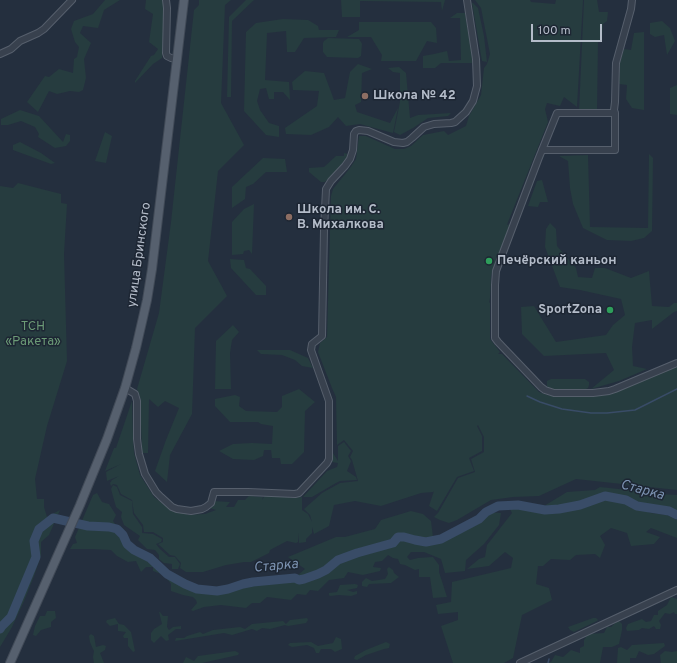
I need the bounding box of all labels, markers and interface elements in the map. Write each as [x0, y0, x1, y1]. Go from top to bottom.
scale bar [533, 16, 604, 42]
text: 100 m [538, 23, 571, 39]
place label: Школа № 42 [373, 88, 456, 104]
marker: Школа № 42 [360, 91, 370, 101]
street label: улица Бринского [125, 201, 155, 309]
place label: Школа им. С. В. Михалкова [297, 202, 384, 233]
marker: Школа им. С. В. Михалкова [284, 212, 294, 222]
place label: Печёрский каньон [497, 253, 617, 269]
marker: Печёрский каньон [484, 256, 494, 266]
place label: SportZona [538, 302, 602, 318]
marker: SportZona [605, 305, 615, 315]
park label: ТСН «Ракета» [5, 319, 61, 350]
water label: Старка [618, 477, 666, 505]
water label: Старка [253, 557, 299, 577]

